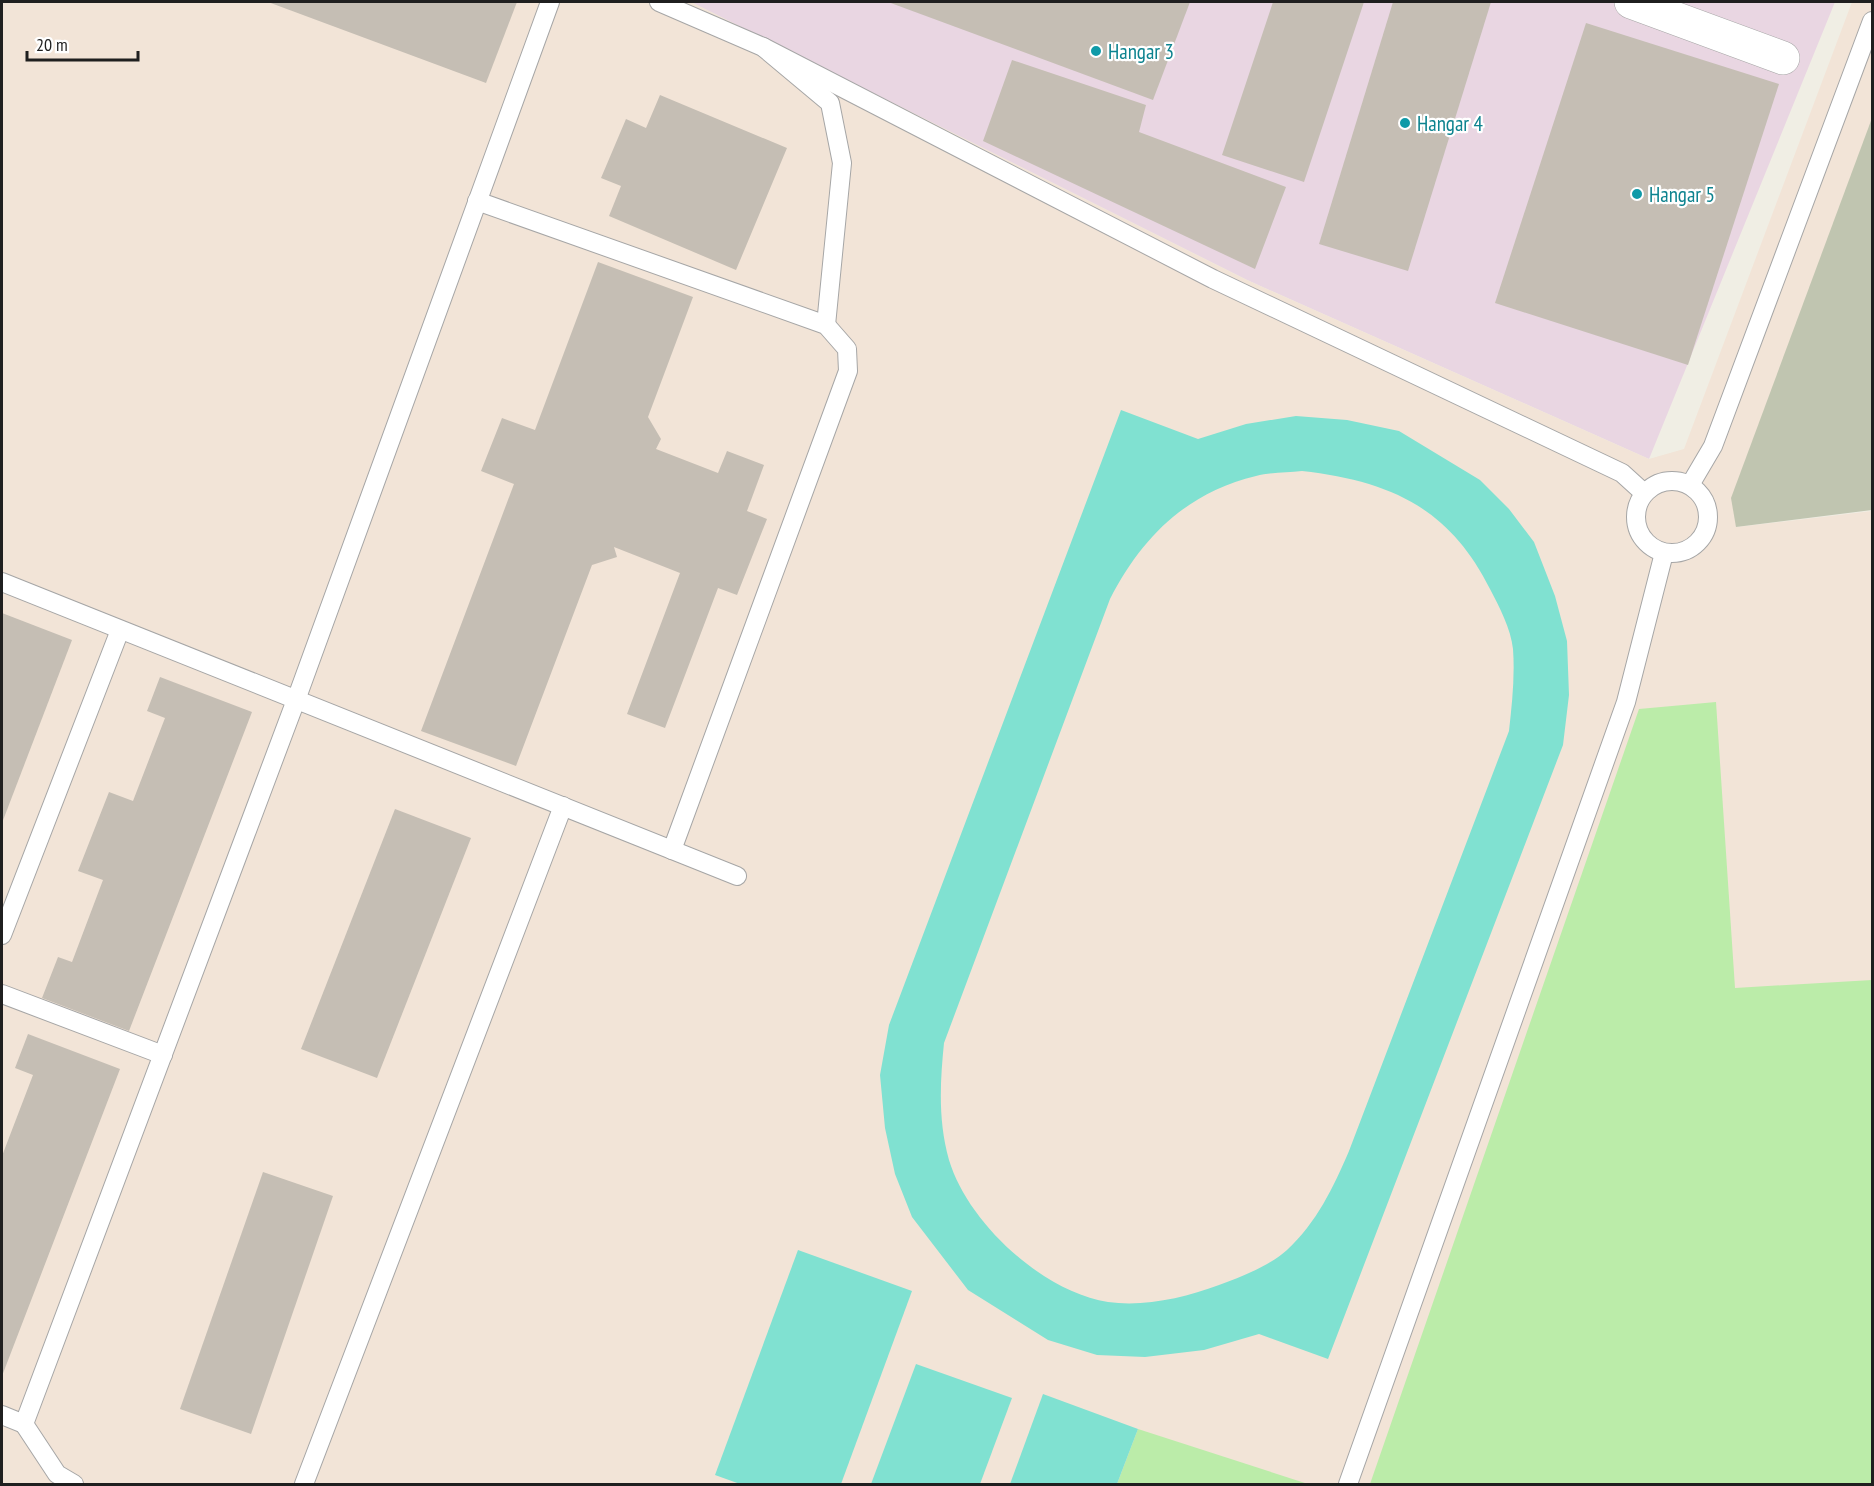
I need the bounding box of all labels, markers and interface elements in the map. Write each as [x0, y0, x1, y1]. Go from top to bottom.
scale bar [27, 24, 138, 62]
text: 20 m [36, 33, 68, 56]
place label: Hangar 3 [1108, 38, 1174, 65]
marker: Hangar 3 [1089, 44, 1103, 58]
place label: Hangar 4 [1417, 110, 1484, 137]
marker: Hangar 4 [1398, 116, 1412, 130]
place label: Hangar 5 [1649, 181, 1715, 208]
marker: Hangar 5 [1630, 187, 1644, 201]

